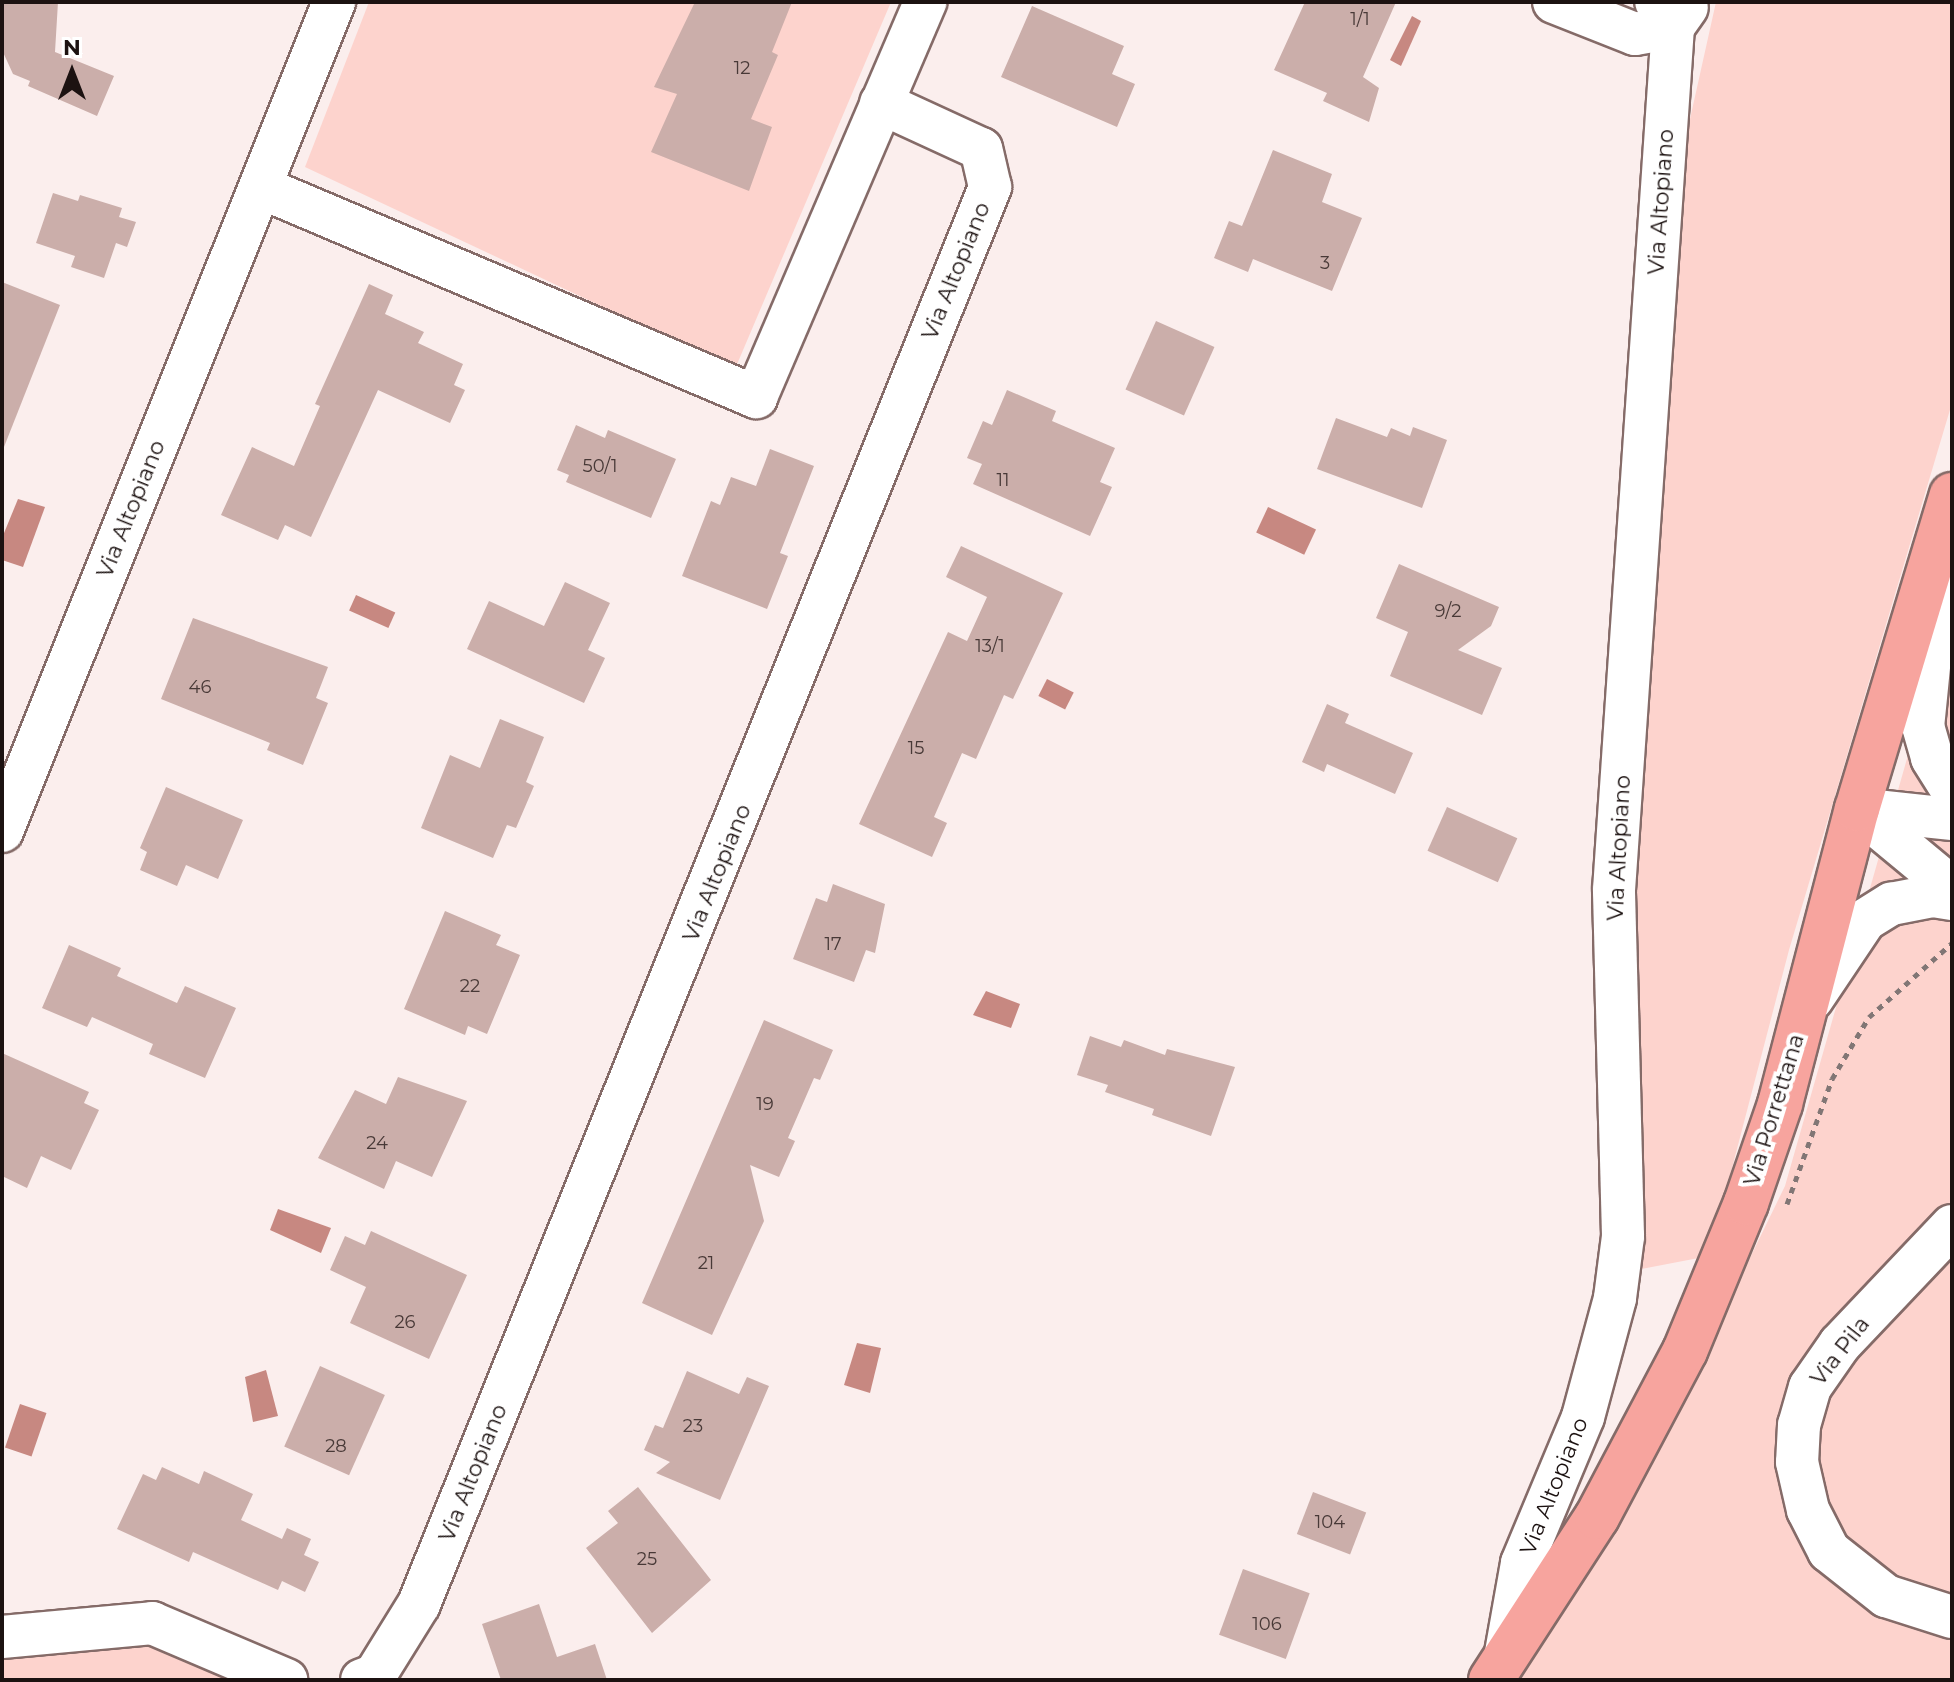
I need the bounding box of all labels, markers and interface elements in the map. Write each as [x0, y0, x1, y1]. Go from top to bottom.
house number: 1/1 [1350, 8, 1370, 30]
north arrow [32, 32, 112, 112]
text: N [63, 34, 81, 61]
house number: 12 [734, 57, 750, 79]
street label: Via Altopiano [1643, 128, 1679, 276]
street label: Via Altopiano [916, 198, 996, 344]
house number: 3 [1320, 252, 1330, 274]
street label: Via Altopiano [91, 436, 171, 582]
house number: 50/1 [583, 455, 617, 477]
house number: 11 [997, 469, 1009, 491]
house number: 9/2 [1435, 600, 1461, 622]
house number: 13/1 [975, 635, 1005, 657]
house number: 46 [189, 676, 211, 698]
house number: 15 [908, 737, 924, 759]
street label: Via Altopiano [1602, 774, 1636, 922]
street label: Via Altopiano [677, 800, 757, 946]
house number: 17 [824, 933, 842, 955]
house number: 22 [460, 975, 480, 997]
street label: Via Porrettana [1738, 1031, 1810, 1189]
house number: 19 [756, 1093, 774, 1115]
house number: 24 [366, 1132, 388, 1154]
house number: 21 [698, 1252, 714, 1274]
house number: 26 [394, 1311, 416, 1333]
street label: Via Pila [1805, 1311, 1875, 1391]
street label: Via Altopiano [433, 1400, 513, 1546]
street label: Via Altopiano [1514, 1413, 1594, 1559]
house number: 23 [683, 1415, 703, 1437]
house number: 28 [325, 1435, 347, 1457]
house number: 104 [1315, 1511, 1345, 1533]
house number: 25 [637, 1548, 657, 1570]
house number: 106 [1252, 1613, 1282, 1635]

